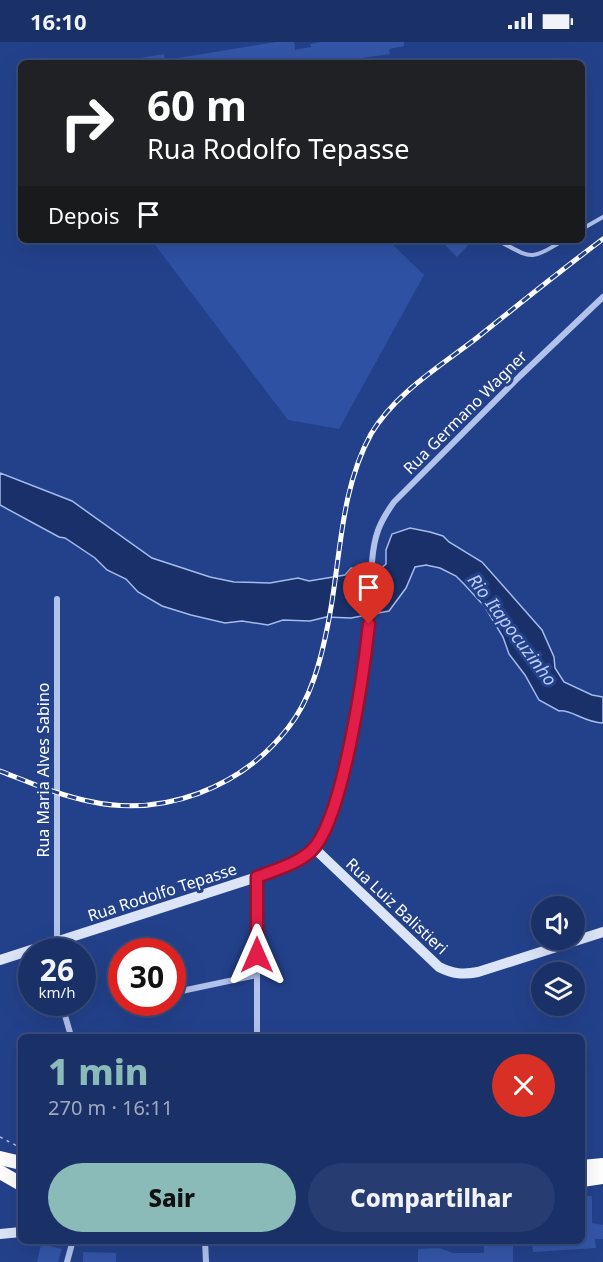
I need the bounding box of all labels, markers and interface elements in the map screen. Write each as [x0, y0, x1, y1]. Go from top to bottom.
text: 16:10 [30, 6, 87, 36]
text: 60 m [147, 76, 247, 133]
icon: right [48, 84, 126, 162]
text: Rua Rodolfo Tepasse [147, 130, 410, 167]
icon: arrive [132, 198, 165, 231]
text: Depois [48, 200, 120, 230]
street label: Rua Germano Wagner [398, 345, 532, 479]
pin [343, 562, 394, 624]
water label: Rio Itapocuzinho [463, 568, 563, 690]
icon: arrive [352, 571, 385, 604]
street label: Rua Maria Alves Sabino [32, 683, 54, 857]
street label: Rua Luiz Balistieri [341, 853, 453, 959]
street label: Rua Rodolfo Tepasse [85, 858, 239, 926]
map controls [531, 896, 585, 1016]
button: sound [531, 896, 585, 950]
position arrow [225, 923, 289, 987]
speed limit sign: 30 [108, 938, 186, 1016]
text: 26 [40, 949, 74, 990]
button: layers [531, 962, 585, 1016]
text: km/h [39, 982, 75, 1002]
text: 1 min [48, 1047, 149, 1096]
button: close [492, 1054, 555, 1117]
text: 270 m · 16:11 [48, 1094, 173, 1121]
button: Sair [48, 1163, 296, 1232]
button: Compartilhar [308, 1163, 555, 1232]

